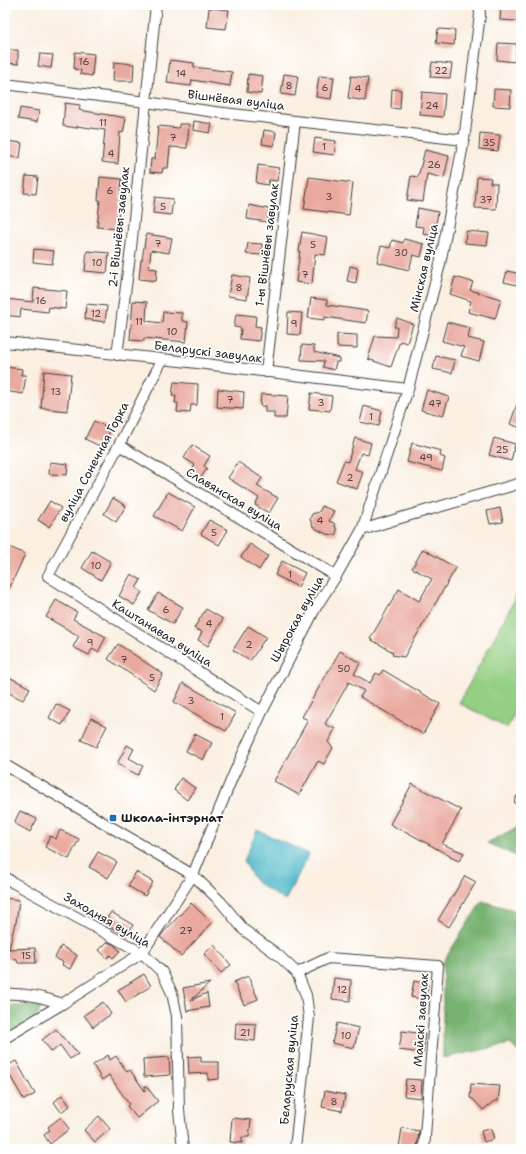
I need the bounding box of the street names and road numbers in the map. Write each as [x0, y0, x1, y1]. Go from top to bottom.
street label: Вішнёвая вуліца [187, 86, 286, 114]
street label: 2-і Вішнёвы завулак [105, 165, 133, 288]
street label: 1-ы Вішнёвы завулак [252, 182, 283, 307]
street label: Мінская вуліца [406, 222, 442, 314]
street label: Беларускі завулак [153, 337, 264, 367]
street label: вуліца Сонечная Горка [55, 399, 133, 525]
street label: Славянская вуліца [183, 464, 286, 534]
street label: Шырокая вуліца [267, 572, 328, 665]
street label: Каштанавая вуліца [109, 596, 216, 671]
street label: Заходняя вуліца [61, 889, 154, 952]
street label: Майскі завулак [410, 972, 432, 1067]
street label: Беларуская вуліца [276, 1014, 302, 1126]

